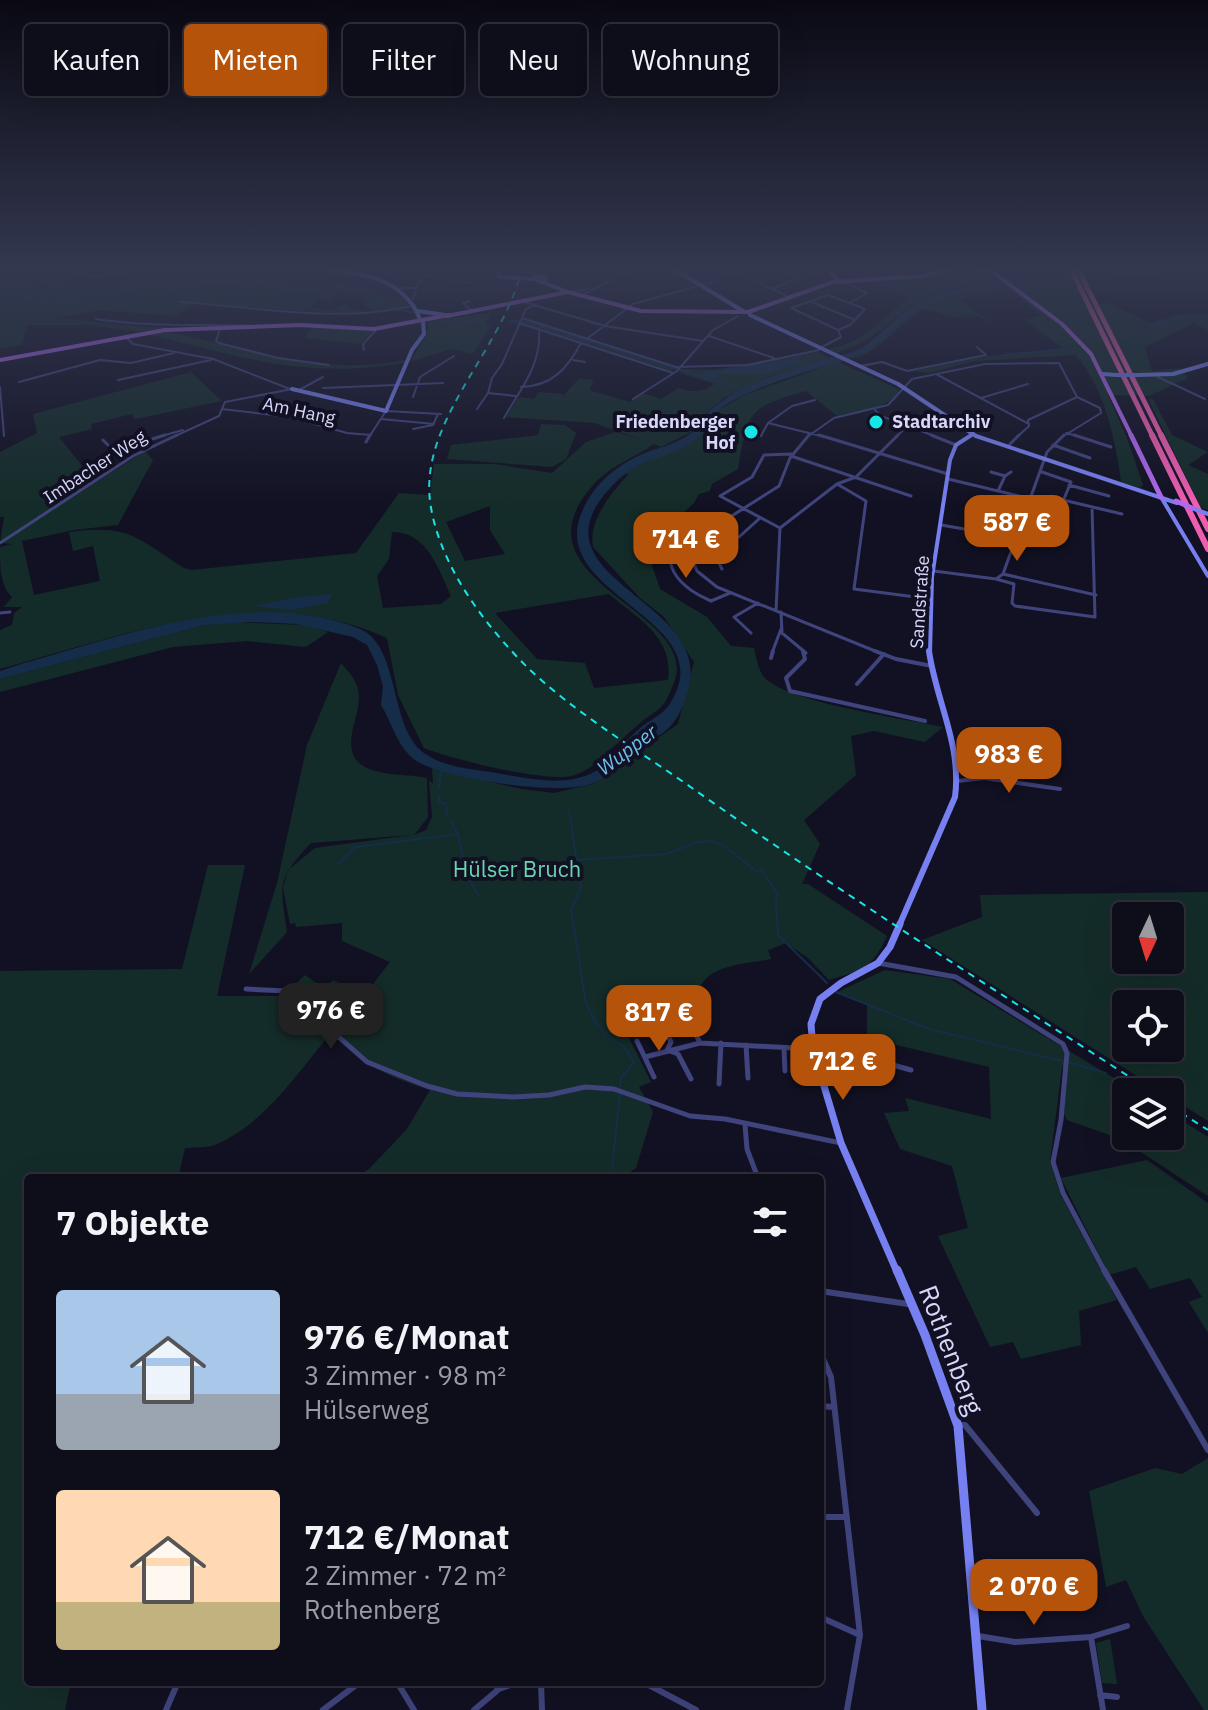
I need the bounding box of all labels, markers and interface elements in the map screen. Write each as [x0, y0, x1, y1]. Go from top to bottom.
chip: Kaufen [24, 24, 168, 96]
chip: Mieten [184, 24, 327, 96]
chip: Filter [343, 24, 464, 96]
chip: Neu [480, 24, 587, 96]
chip: Wohnung [603, 24, 778, 96]
street label: Am Hang [261, 392, 338, 430]
place label: Friedenberger Hof [615, 410, 735, 454]
place label: Stadtarchiv [892, 410, 991, 433]
marker: Stadtarchiv [867, 413, 885, 431]
marker: Friedenberger Hof [742, 423, 760, 441]
street label: Imbacher Weg [39, 424, 151, 508]
pin: 587 € [961, 495, 1073, 563]
text: 587 € [982, 504, 1052, 538]
pin: 714 € [630, 512, 742, 580]
text: 714 € [651, 521, 721, 555]
street label: Sandstraße [905, 555, 934, 649]
water label: Wupper [591, 718, 663, 781]
pin: 983 € [953, 727, 1065, 795]
text: 983 € [974, 736, 1044, 770]
park label: Hülser Bruch [453, 854, 581, 883]
north arrow [1112, 902, 1184, 974]
map controls [1112, 902, 1184, 1150]
pin: 976 € [275, 983, 387, 1051]
pin: 817 € [603, 985, 715, 1053]
button: locate [1112, 990, 1184, 1062]
text: 976 € [296, 992, 366, 1026]
text: 817 € [624, 994, 694, 1028]
pin: 712 € [787, 1034, 899, 1102]
text: 712 € [808, 1043, 878, 1077]
button: layers [1112, 1078, 1184, 1150]
text: 7 Objekte [56, 1200, 209, 1244]
icon: filters [748, 1200, 792, 1244]
street label: Rothenberg [912, 1280, 992, 1419]
text: 976 €/Monat [304, 1314, 510, 1358]
icon: home [120, 1322, 216, 1418]
text: 3 Zimmer · 98 m² [304, 1358, 506, 1392]
text: Hülserweg [304, 1392, 429, 1426]
text: 712 €/Monat [304, 1514, 510, 1558]
icon: home [120, 1522, 216, 1618]
text: 2 Zimmer · 72 m² [304, 1558, 506, 1592]
pin: 2 070 € [960, 1559, 1108, 1627]
text: 2 070 € [989, 1568, 1079, 1602]
text: Rothenberg [304, 1592, 440, 1626]

